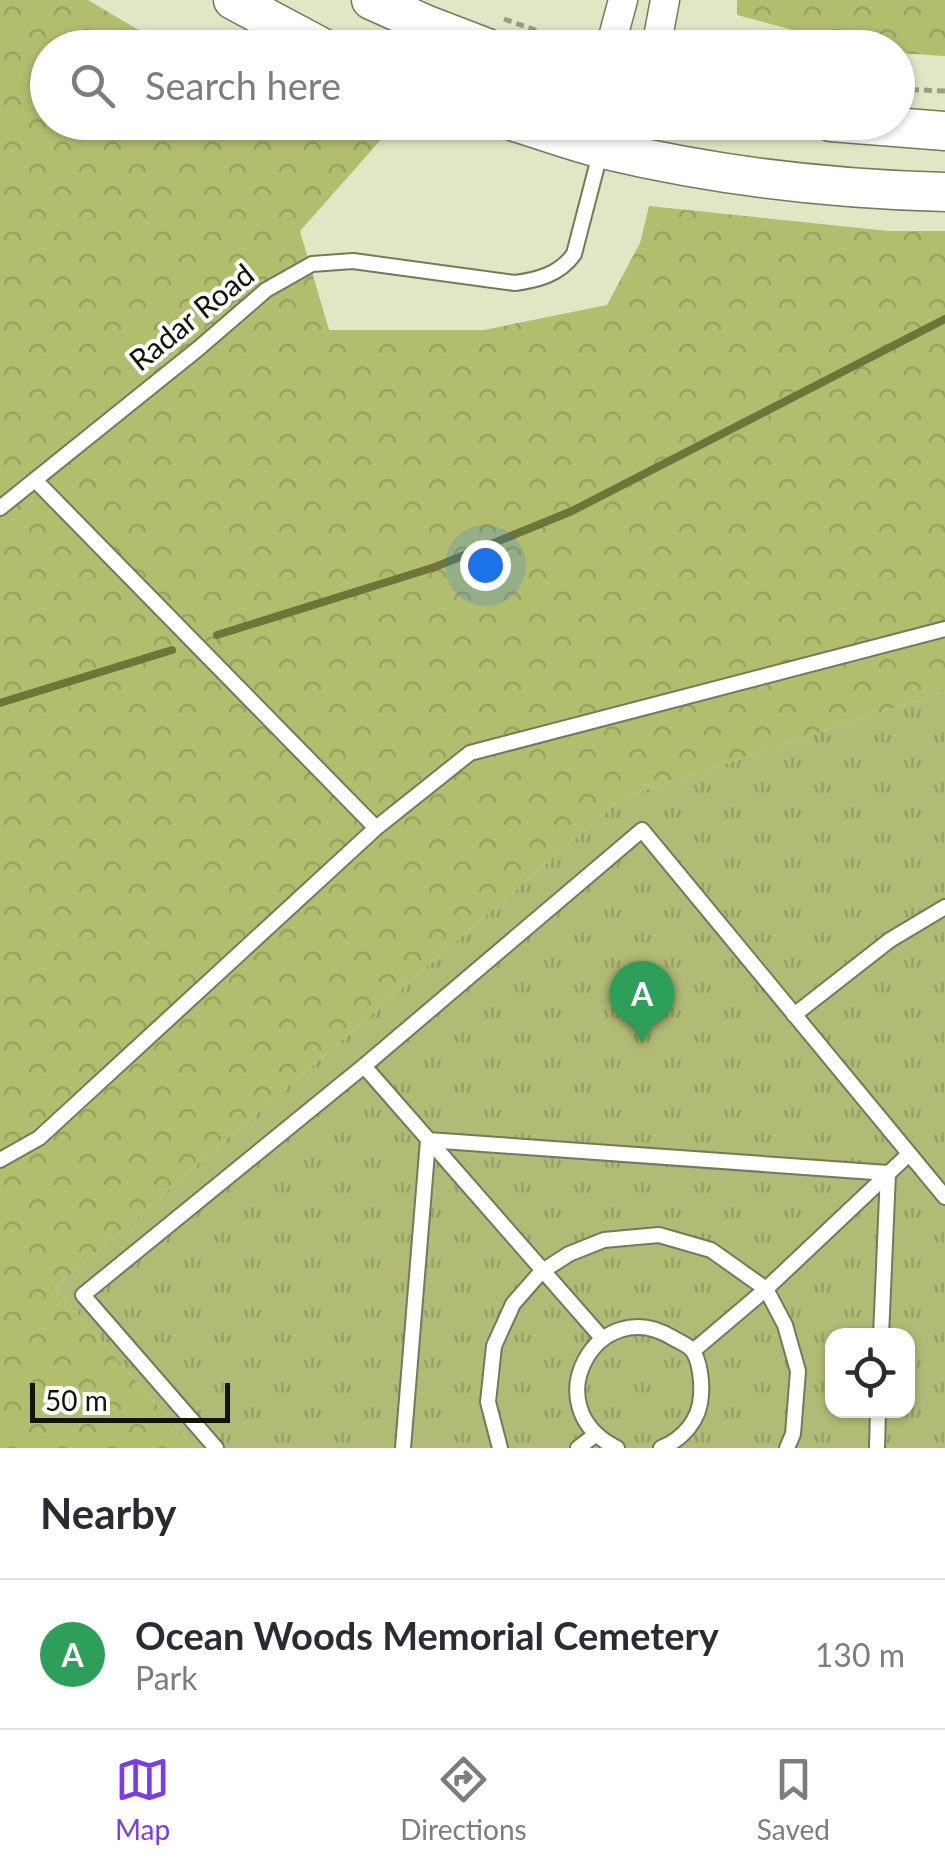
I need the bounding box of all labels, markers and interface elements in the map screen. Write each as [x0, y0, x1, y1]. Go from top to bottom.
search box [30, 30, 915, 140]
icon: search [65, 58, 120, 113]
text: Search here [145, 62, 341, 108]
street label: Radar Road [121, 255, 260, 378]
your location [460, 540, 511, 591]
pin: A [610, 960, 674, 1043]
map controls [825, 1328, 915, 1418]
button: locate [825, 1328, 915, 1418]
scale bar [30, 1378, 230, 1422]
text: 50 m [45, 1383, 108, 1417]
text: Nearby [40, 1488, 177, 1538]
text: Ocean Woods Memorial Cemetery [135, 1612, 719, 1658]
text: A [61, 1635, 84, 1674]
text: 130 m [815, 1635, 905, 1674]
text: Park [135, 1658, 198, 1697]
tab: Map [115, 1752, 170, 1846]
tab: Directions [400, 1752, 527, 1846]
tab: Saved [757, 1752, 830, 1846]

